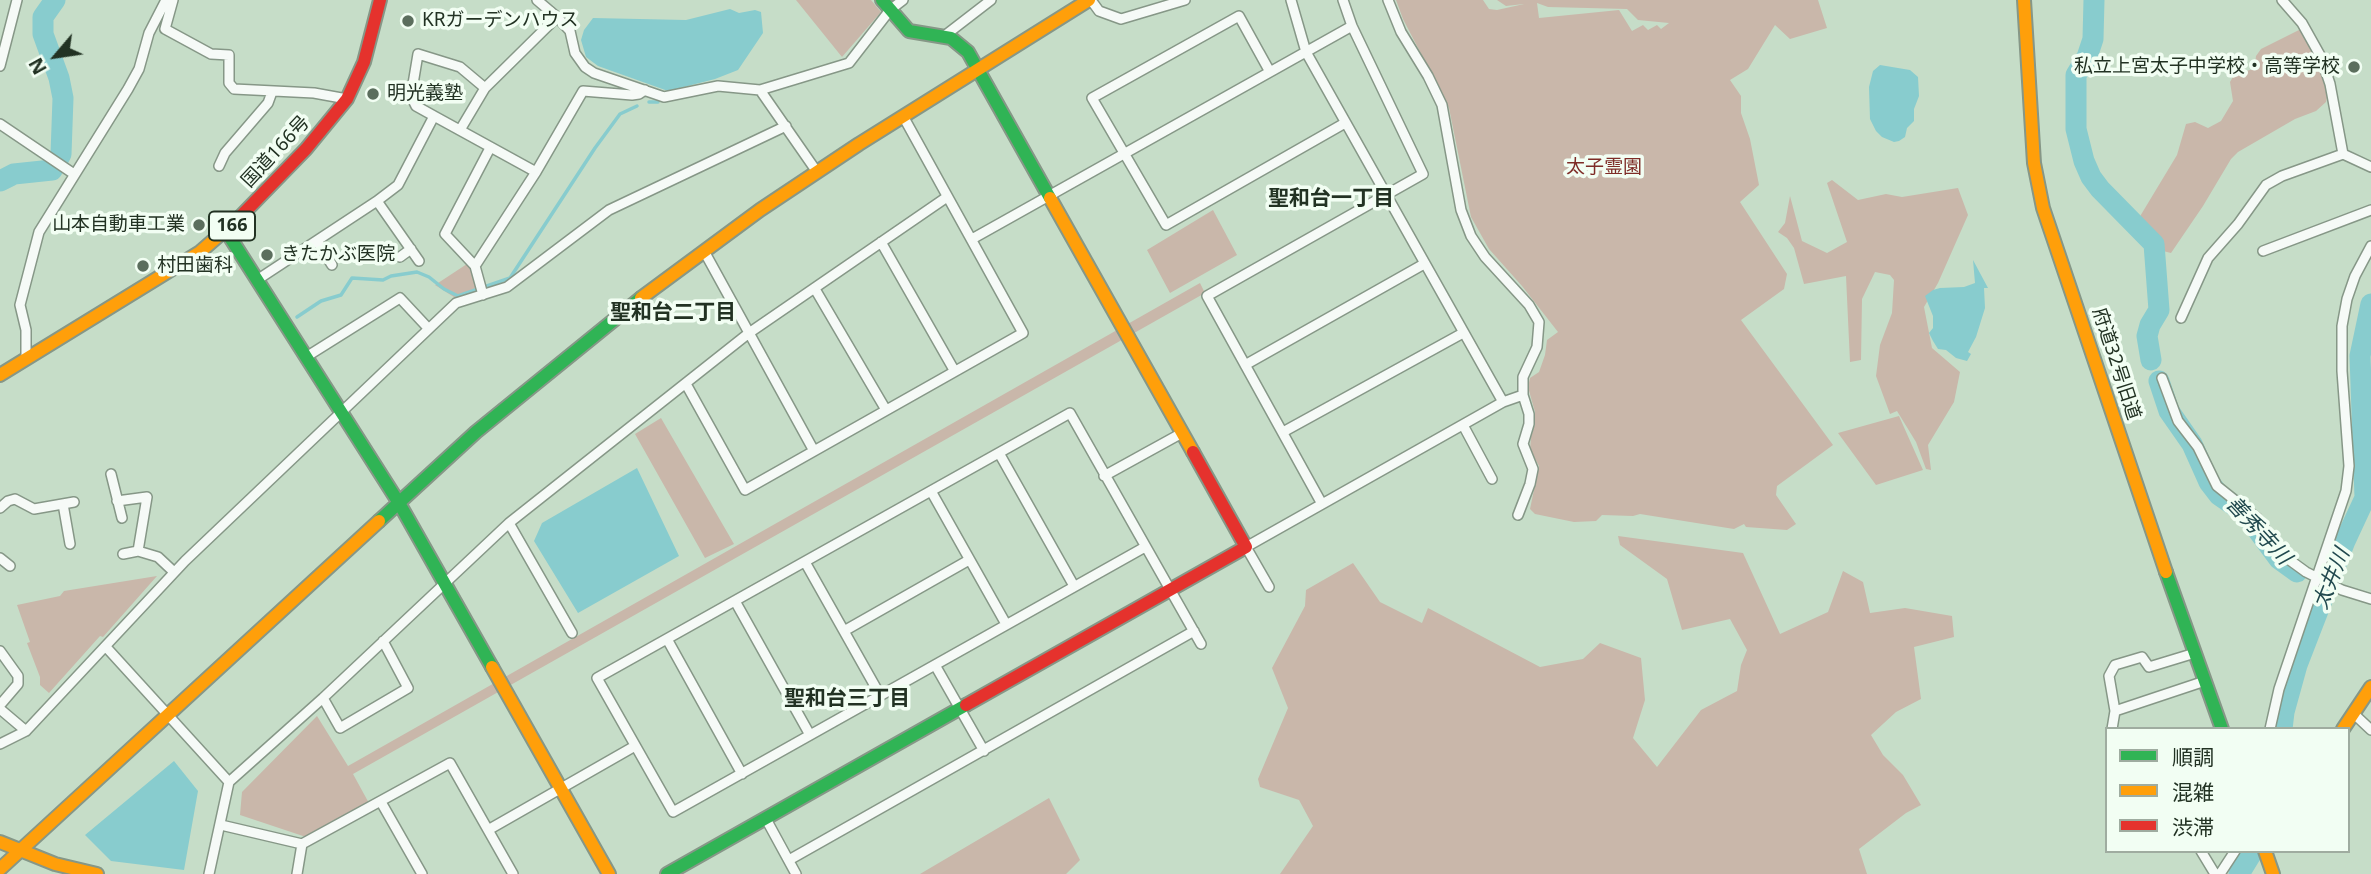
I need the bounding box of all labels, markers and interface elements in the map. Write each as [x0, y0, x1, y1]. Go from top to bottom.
place label: KRガーデンハウス [422, 10, 579, 32]
marker: KRガーデンハウス [400, 13, 416, 29]
north arrow [21, 21, 91, 91]
text: N [23, 53, 53, 79]
place label: 私立上宮太子中学校・高等学校 [2074, 56, 2340, 78]
marker: 私立上宮太子中学校・高等学校 [2346, 59, 2362, 75]
place label: 明光義塾 [387, 83, 463, 105]
marker: 明光義塾 [365, 86, 381, 102]
street label: 国道166号 [237, 111, 315, 193]
park label: 太子霊園 [1566, 157, 1642, 179]
district label: 聖和台一丁目 [1268, 186, 1394, 212]
road number: 166 [209, 211, 255, 240]
place label: 山本自動車工業 [52, 214, 185, 236]
marker: 山本自動車工業 [191, 217, 207, 233]
place label: きたかぶ医院 [281, 244, 395, 266]
marker: きたかぶ医院 [259, 247, 275, 263]
place label: 村田歯科 [157, 255, 233, 277]
marker: 村田歯科 [135, 258, 151, 274]
district label: 聖和台二丁目 [610, 300, 736, 326]
street label: 府道32号旧道 [2087, 305, 2145, 423]
water label: 善秀寺川 [2220, 492, 2296, 570]
water label: 太井川 [2309, 545, 2355, 613]
district label: 聖和台三丁目 [784, 686, 910, 712]
legend [2105, 727, 2350, 853]
text: 順調 [2172, 743, 2214, 771]
text: 混雑 [2172, 778, 2214, 806]
text: 渋滞 [2172, 813, 2214, 841]

